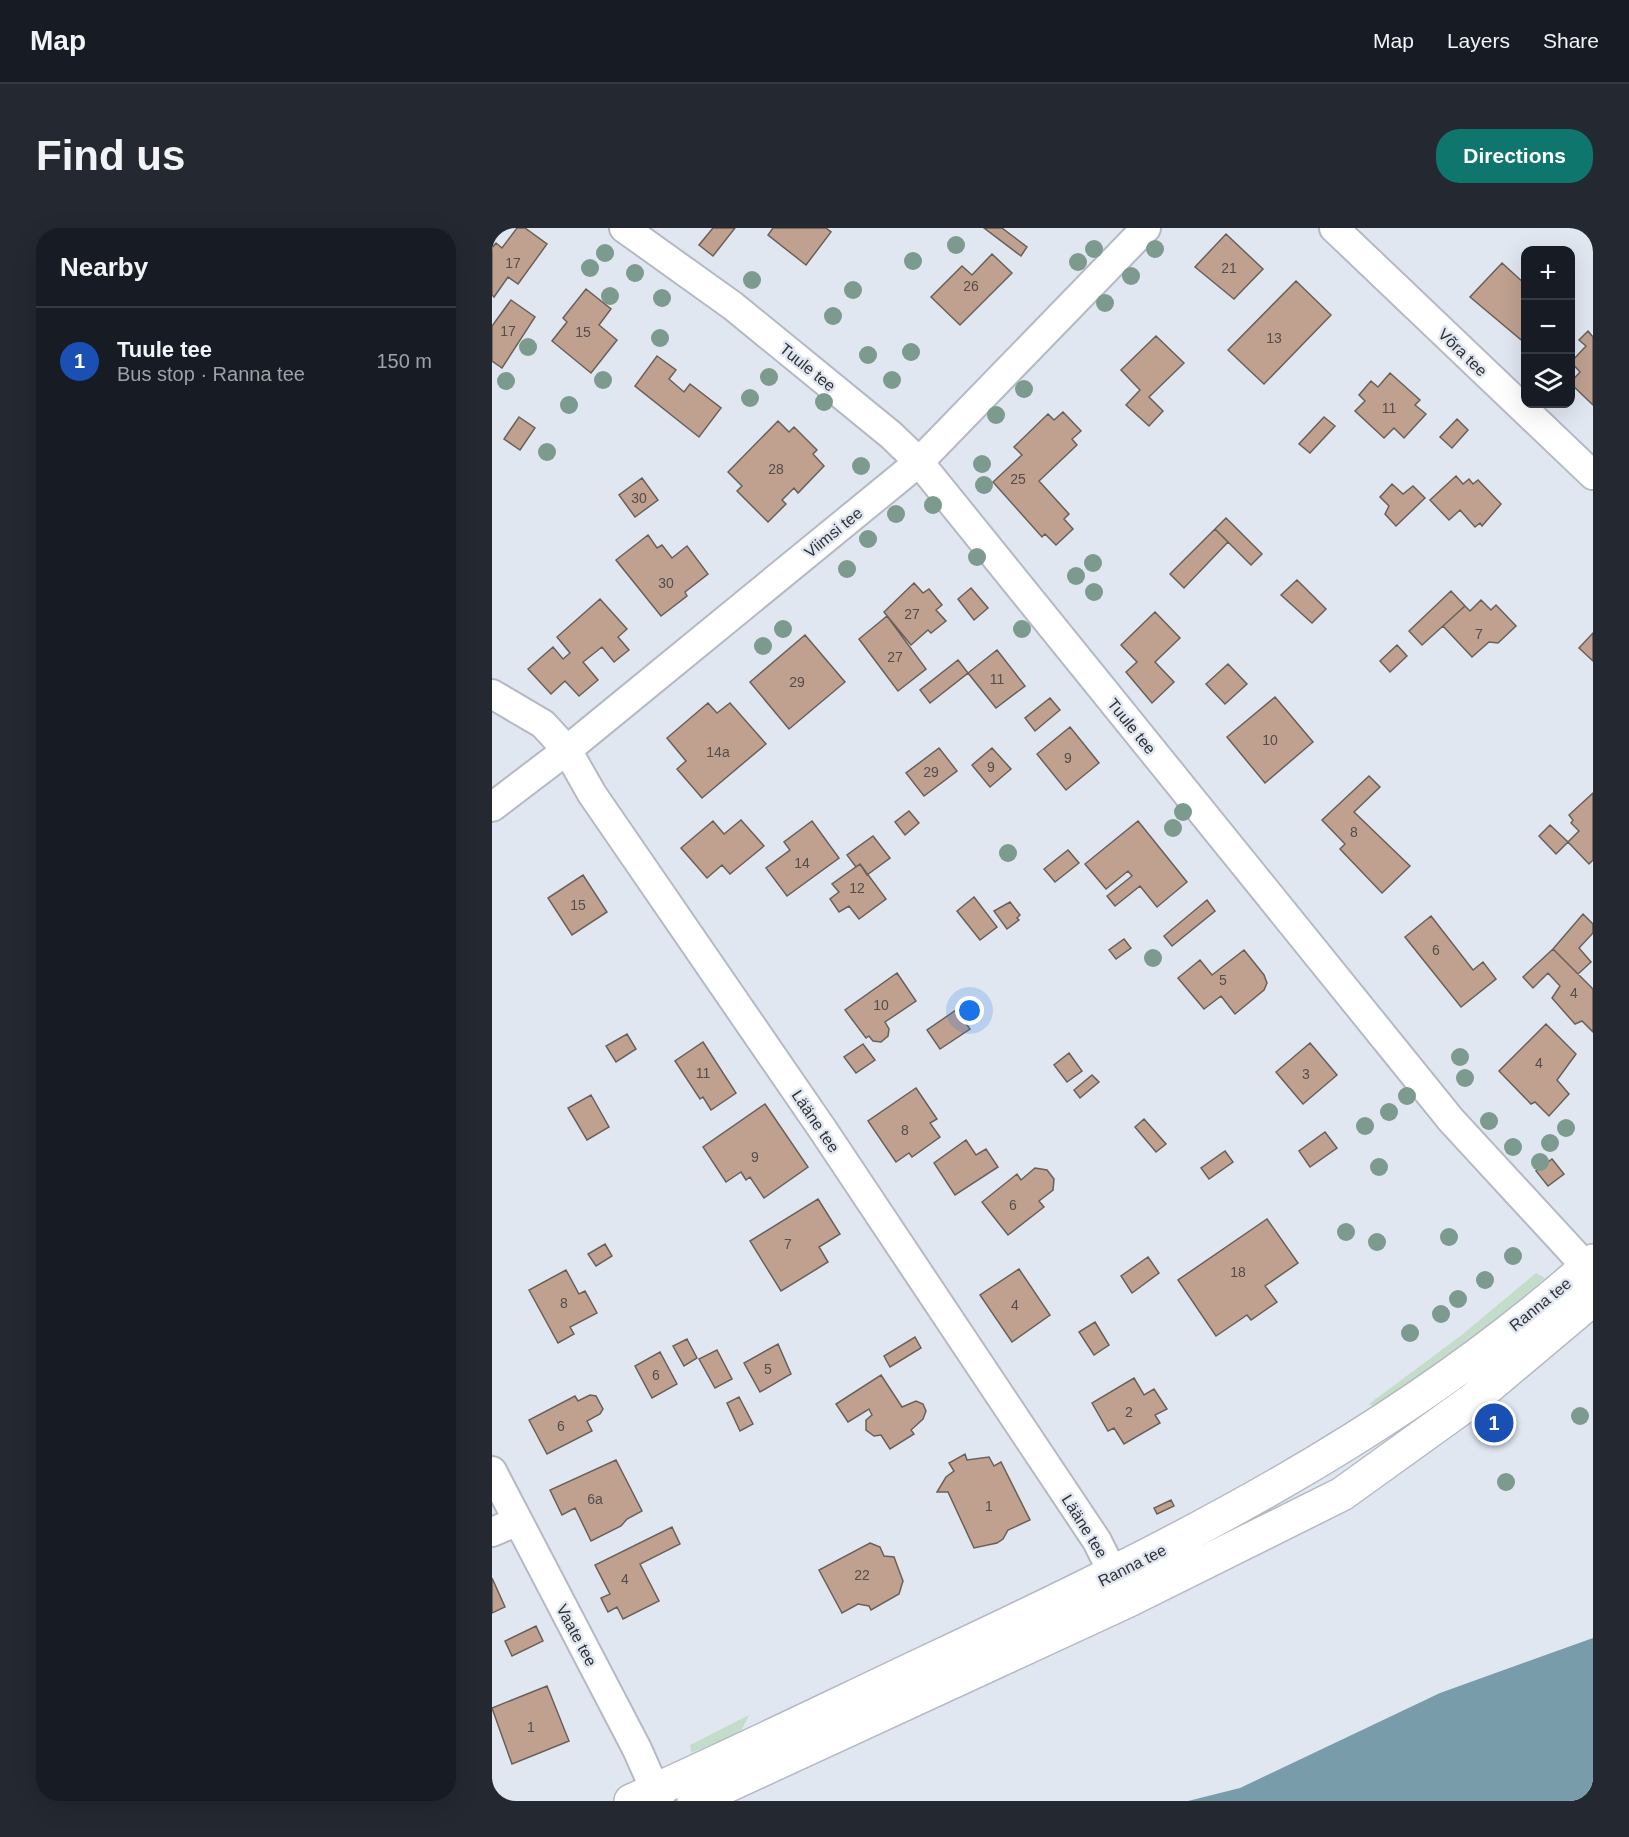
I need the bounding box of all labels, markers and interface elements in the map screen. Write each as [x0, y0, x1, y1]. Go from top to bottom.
text: Map [30, 25, 86, 56]
text: Map [1373, 29, 1414, 52]
text: Layers [1447, 29, 1510, 52]
text: Share [1543, 29, 1599, 52]
button: Directions [1436, 129, 1593, 183]
text: Find us [36, 132, 185, 179]
map controls [1521, 246, 1575, 408]
button: + [1521, 246, 1575, 300]
text: Nearby [60, 252, 148, 282]
house number: 17 [505, 255, 521, 271]
house number: 21 [1221, 260, 1237, 276]
house number: 26 [963, 278, 979, 294]
button: − [1521, 300, 1575, 354]
house number: 17 [500, 323, 516, 339]
house number: 15 [575, 324, 591, 340]
street label: Võra tee [1435, 325, 1490, 380]
house number: 13 [1266, 330, 1282, 346]
text: Tuule tee [117, 337, 212, 362]
street label: Tuule tee [777, 340, 839, 395]
text: 1 [74, 350, 85, 372]
text: 150 m [376, 350, 432, 372]
button: layers [1521, 354, 1575, 408]
text: Bus stop · Ranna tee [117, 363, 305, 385]
house number: 11 [1382, 400, 1396, 416]
house number: 28 [768, 461, 784, 477]
house number: 25 [1010, 471, 1026, 487]
house number: 30 [631, 490, 647, 506]
street label: Viimsi tee [801, 504, 866, 561]
house number: 30 [658, 575, 674, 591]
house number: 27 [904, 606, 920, 622]
house number: 7 [1475, 626, 1483, 642]
house number: 27 [887, 649, 903, 665]
house number: 11 [990, 671, 1004, 687]
house number: 29 [789, 674, 805, 690]
street label: Tuule tee [1104, 695, 1159, 757]
house number: 10 [1262, 732, 1278, 748]
house number: 14a [706, 744, 730, 760]
house number: 9 [1064, 750, 1072, 766]
house number: 9 [987, 759, 995, 775]
house number: 29 [923, 764, 939, 780]
house number: 8 [1350, 824, 1358, 840]
house number: 14 [794, 855, 810, 871]
house number: 12 [849, 880, 865, 896]
house number: 15 [570, 897, 586, 913]
house number: 6 [1432, 942, 1440, 958]
house number: 5 [1219, 972, 1227, 988]
house number: 4 [1570, 985, 1578, 1001]
your location [955, 996, 984, 1025]
house number: 10 [873, 997, 889, 1013]
house number: 4 [1535, 1055, 1543, 1071]
house number: 11 [696, 1065, 710, 1081]
house number: 3 [1302, 1066, 1310, 1082]
street label: Lääne tee [789, 1087, 843, 1156]
house number: 8 [901, 1122, 909, 1138]
house number: 9 [751, 1149, 759, 1165]
house number: 6 [1009, 1197, 1017, 1213]
house number: 7 [784, 1236, 792, 1252]
house number: 18 [1230, 1264, 1246, 1280]
street label: Ranna tee [1506, 1274, 1574, 1334]
house number: 8 [560, 1295, 568, 1311]
house number: 4 [1011, 1297, 1019, 1313]
house number: 5 [764, 1361, 772, 1377]
house number: 6 [652, 1367, 660, 1383]
pin: 1 [1474, 1400, 1514, 1446]
house number: 2 [1125, 1404, 1133, 1420]
house number: 6 [557, 1418, 565, 1434]
house number: 6a [587, 1491, 603, 1507]
street label: Lääne tee [1059, 1492, 1111, 1561]
house number: 1 [985, 1498, 993, 1514]
street label: Ranna tee [1095, 1541, 1169, 1590]
house number: 22 [854, 1567, 870, 1583]
house number: 4 [621, 1571, 629, 1587]
street label: Vaate tee [553, 1602, 600, 1669]
house number: 1 [527, 1719, 535, 1735]

